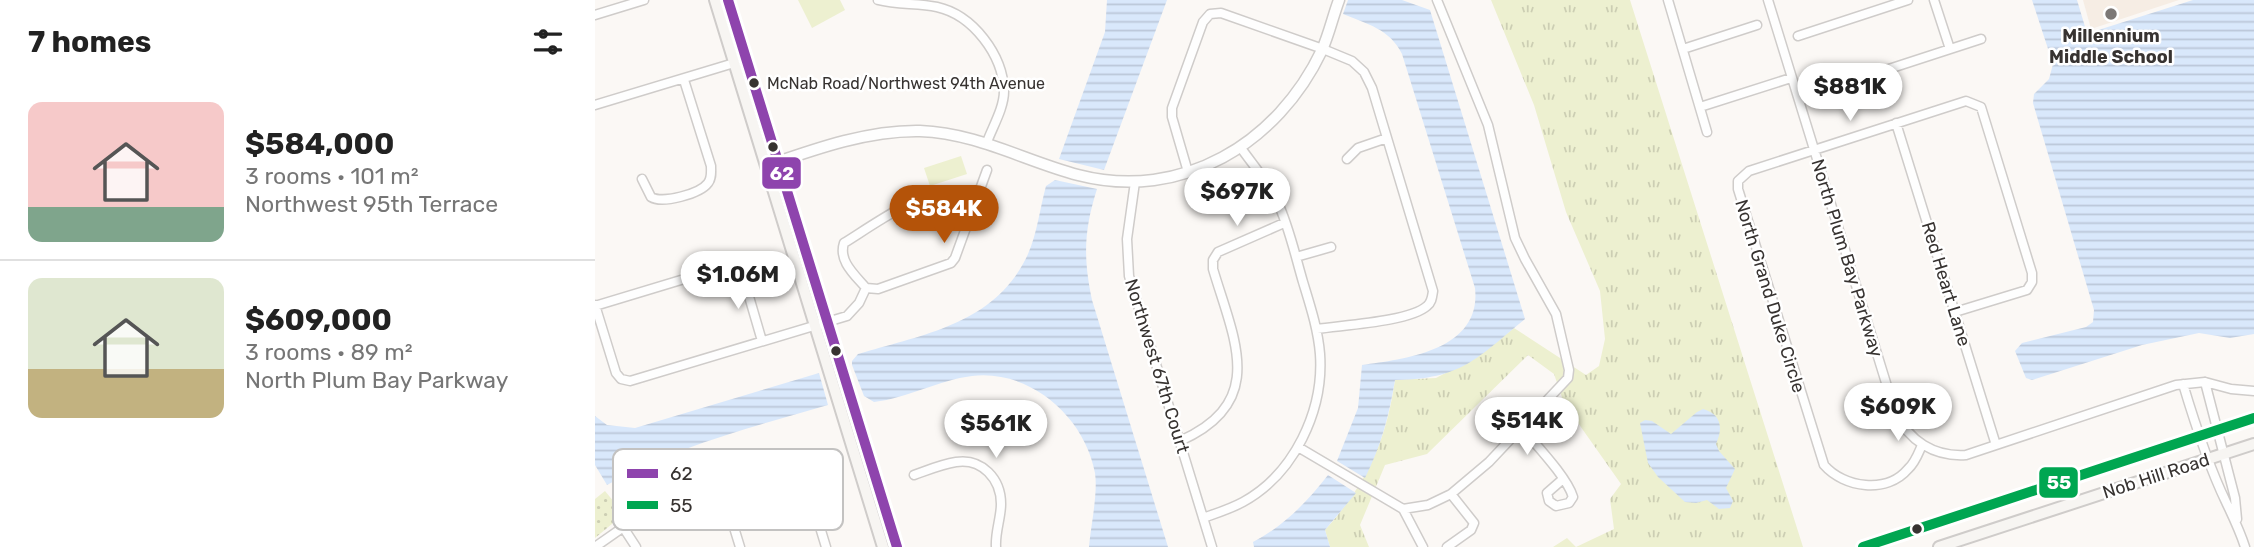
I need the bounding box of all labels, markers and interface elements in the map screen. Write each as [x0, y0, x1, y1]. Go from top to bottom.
marker: Millennium Middle School [2103, 6, 2119, 22]
icon: filters [529, 23, 567, 61]
text: 7 homes [28, 24, 151, 60]
place label: Millennium Middle School [2049, 25, 2173, 68]
pin: $881K [1801, 64, 1899, 123]
text: $881K [1813, 72, 1887, 100]
place label: McNab Road/Northwest 94th Avenue [767, 74, 1045, 93]
marker: McNab Road/Northwest 94th Avenue [747, 76, 761, 90]
text: $584,000 [245, 126, 394, 162]
icon: home [84, 130, 168, 214]
unlabelled marker [766, 140, 780, 154]
line badge: 62 [761, 156, 802, 190]
street label: North Plum Bay Parkway [1806, 156, 1888, 360]
text: 3 rooms · 101 m² [245, 162, 419, 190]
text: 62 [770, 162, 794, 185]
pin: $697K [1188, 168, 1286, 228]
text: $697K [1200, 177, 1274, 205]
pin: $584K [895, 186, 993, 245]
text: Northwest 95th Terrace [245, 190, 498, 218]
text: $584K [906, 194, 982, 222]
street label: North Grand Duke Circle [1730, 197, 1810, 395]
street label: Red Heart Lane [1917, 219, 1975, 349]
pin: $1.06M [681, 252, 795, 311]
text: $1.06M [697, 260, 779, 288]
street label: Northwest 67th Court [1120, 276, 1194, 456]
text: $609,000 [245, 302, 392, 338]
icon: home [84, 306, 168, 390]
text: 3 rooms · 89 m² [245, 338, 413, 366]
unlabelled marker [829, 344, 843, 358]
text: North Plum Bay Parkway [245, 366, 508, 394]
pin: $609K [1849, 384, 1947, 443]
text: $609K [1860, 392, 1936, 420]
pin: $514K [1478, 398, 1576, 457]
pin: $561K [947, 400, 1045, 460]
text: $514K [1491, 406, 1563, 434]
text: $561K [960, 409, 1032, 437]
street label: Nob Hill Road [2100, 448, 2212, 504]
legend [613, 449, 843, 530]
text: 62 [670, 462, 693, 485]
line badge: 55 [2038, 466, 2079, 499]
text: 55 [2047, 471, 2071, 494]
text: 55 [670, 494, 693, 517]
unlabelled marker [1910, 522, 1924, 536]

